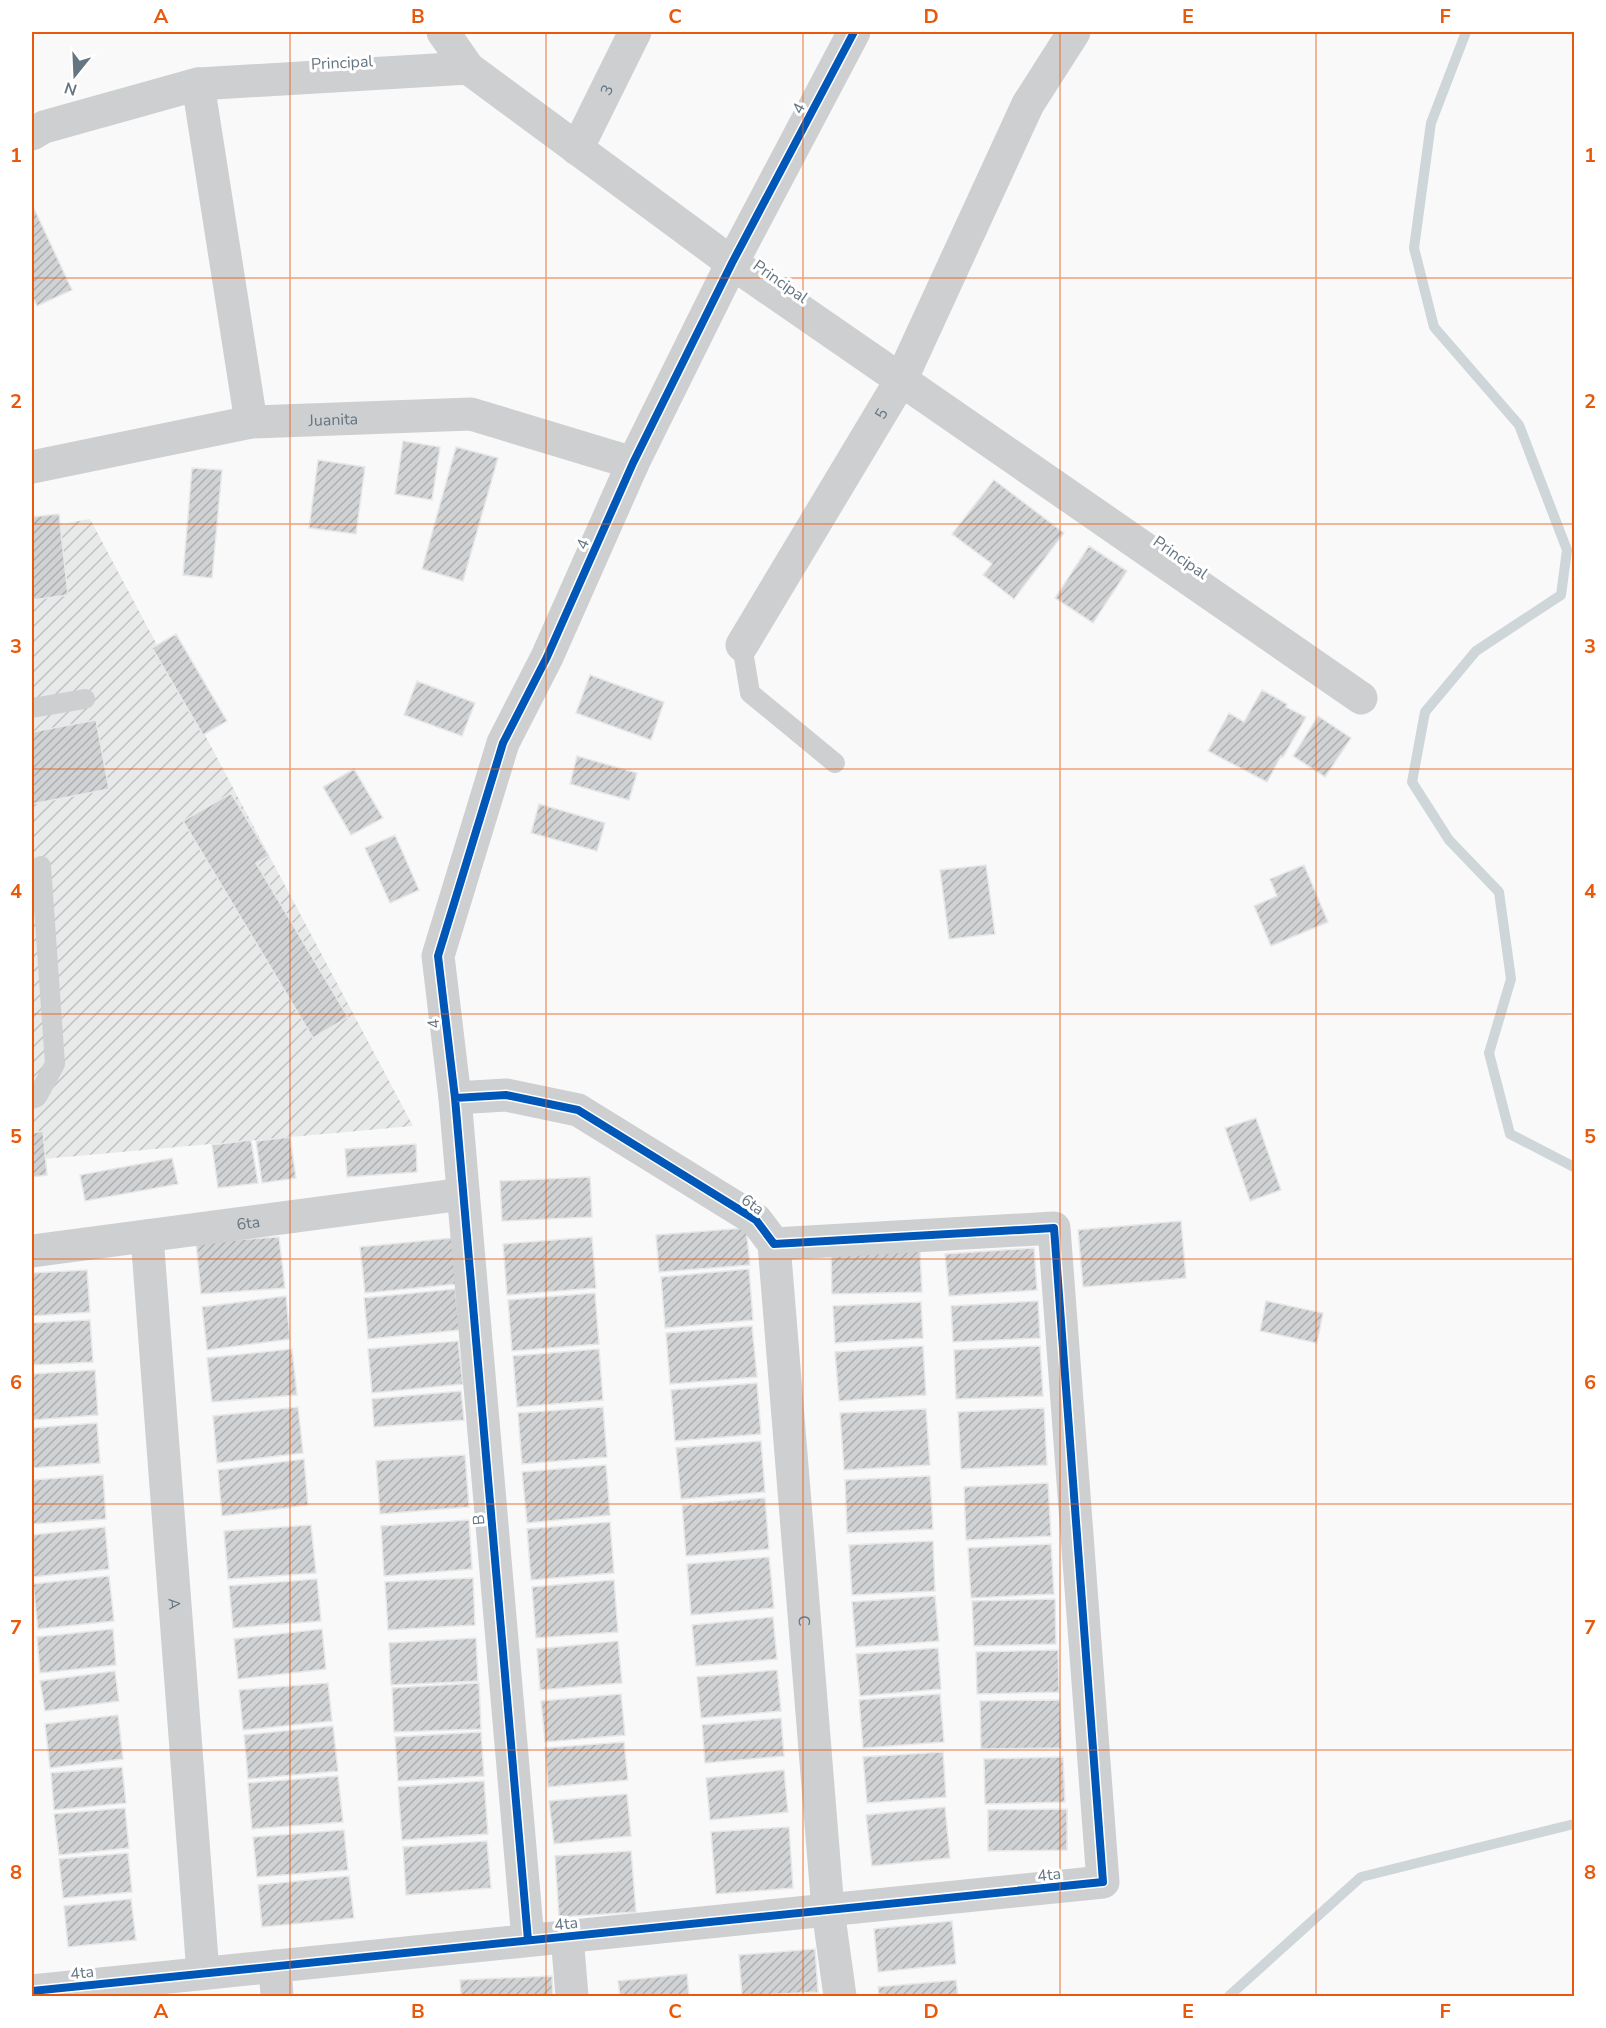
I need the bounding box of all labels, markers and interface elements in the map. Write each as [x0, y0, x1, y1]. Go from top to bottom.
text: A [154, 3, 169, 30]
text: B [411, 3, 425, 30]
text: C [668, 3, 682, 30]
text: D [923, 3, 939, 30]
text: E [1182, 3, 1194, 30]
text: F [1439, 3, 1451, 30]
north arrow [45, 45, 105, 105]
street label: Principal [310, 50, 374, 76]
text: N [62, 76, 80, 101]
street label: 3 [595, 81, 619, 100]
street label: 4 [787, 99, 811, 118]
text: 1 [10, 142, 22, 169]
text: 1 [1584, 142, 1596, 169]
street label: Principal [749, 255, 812, 309]
text: 2 [10, 388, 22, 415]
text: 2 [1584, 388, 1596, 415]
street label: 5 [870, 404, 894, 424]
street label: Juanita [307, 408, 359, 432]
street label: Principal [1149, 531, 1212, 585]
street label: 4 [571, 535, 595, 553]
text: 3 [10, 633, 22, 660]
text: 3 [1584, 633, 1596, 660]
text: 4 [10, 878, 22, 905]
text: 4 [1584, 878, 1596, 905]
street label: 4 [422, 1017, 445, 1030]
text: 5 [10, 1123, 22, 1150]
text: 5 [1584, 1123, 1596, 1150]
street label: 6ta [736, 1189, 768, 1221]
street label: 6ta [235, 1211, 261, 1236]
text: 6 [10, 1369, 22, 1396]
text: 6 [1584, 1369, 1596, 1396]
street label: B [468, 1514, 490, 1526]
street label: A [163, 1597, 185, 1611]
text: 7 [10, 1614, 22, 1641]
text: 7 [1584, 1614, 1596, 1641]
street label: C [792, 1615, 815, 1627]
text: 8 [10, 1859, 22, 1886]
text: 8 [1584, 1859, 1596, 1886]
street label: 4ta [1036, 1863, 1062, 1887]
street label: 4ta [553, 1912, 579, 1936]
street label: 4ta [69, 1961, 95, 1985]
text: A [154, 1998, 169, 2025]
text: B [411, 1998, 425, 2025]
text: C [668, 1998, 682, 2025]
text: D [923, 1998, 939, 2025]
text: E [1182, 1998, 1194, 2025]
text: F [1439, 1998, 1451, 2025]

